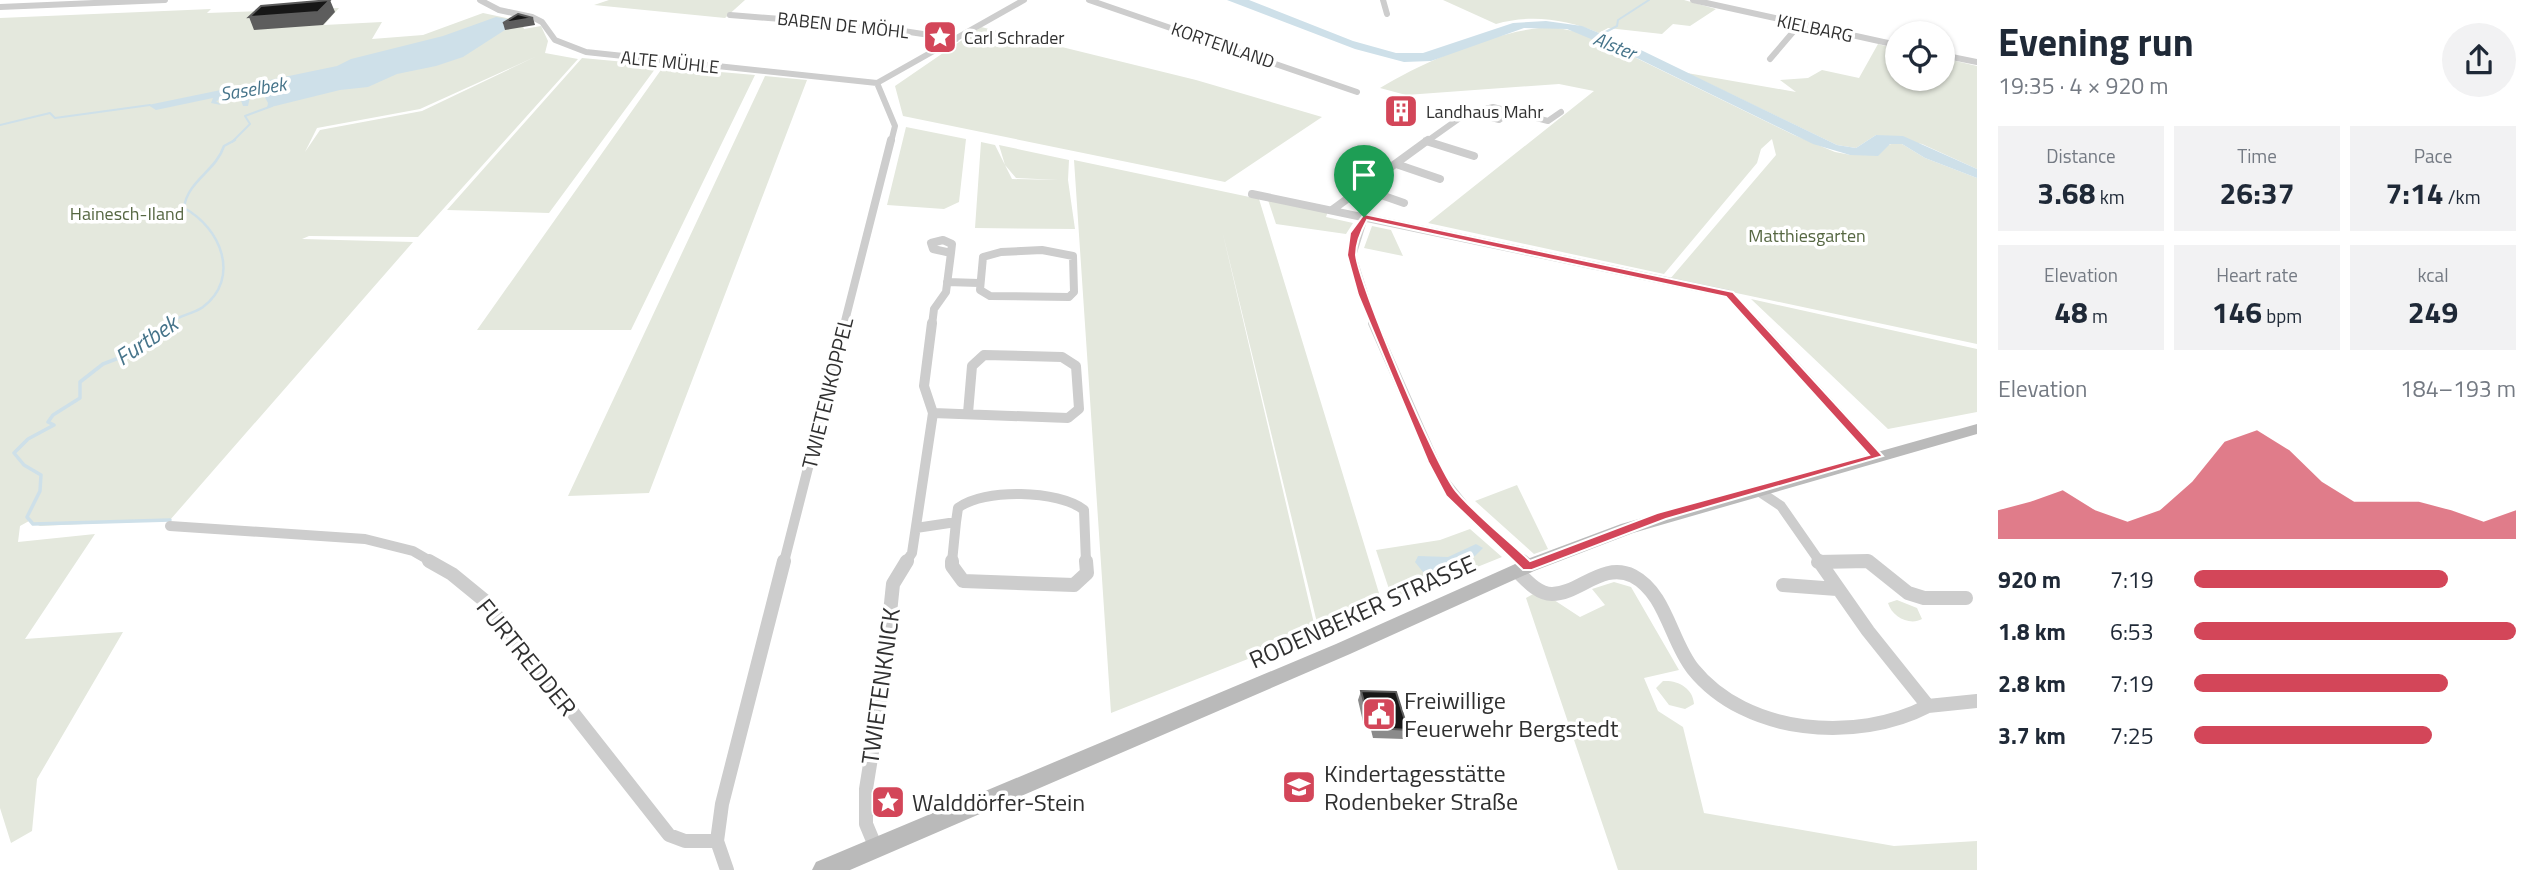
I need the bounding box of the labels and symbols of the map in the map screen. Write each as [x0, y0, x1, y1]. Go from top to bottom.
street label: BABEN DE MÖHL [776, 5, 910, 45]
street label: KIELBARG [1775, 7, 1855, 49]
street label: KORTENLAND [1168, 15, 1278, 75]
place icon: Carl Schrader [921, 18, 959, 56]
water label: Alster [1589, 23, 1642, 67]
place label: Carl Schrader [964, 24, 1065, 51]
street label: ALTE MÜHLE [620, 43, 720, 81]
water label: Saselbek [218, 68, 291, 108]
building icon: Landhaus Mahr [1382, 92, 1420, 130]
place label: Landhaus Mahr [1426, 98, 1543, 125]
pin [1334, 145, 1394, 217]
park label: Hainesch-Iland [70, 200, 184, 227]
park label: Matthiesgarten [1748, 222, 1866, 249]
water label: Furtbek [108, 305, 187, 374]
street label: TWIETENKOPPEL [793, 314, 861, 472]
street label: RODENBEKER STRASSE [1243, 545, 1481, 677]
street label: FURTREDDER [468, 590, 586, 724]
street label: TWIETENKNICK [851, 605, 909, 767]
place label: Freiwillige Feuerwehr Bergstedt [1404, 682, 1619, 746]
public building icon: Freiwillige Feuerwehr Bergstedt [1360, 695, 1398, 733]
place label: Kindertagesstätte Rodenbeker Straße [1324, 755, 1518, 819]
school or university icon: Kindertagesstätte Rodenbeker Straße [1280, 768, 1318, 806]
place icon: Walddörfer-Stein [869, 783, 907, 821]
place label: Walddörfer-Stein [912, 784, 1085, 820]

